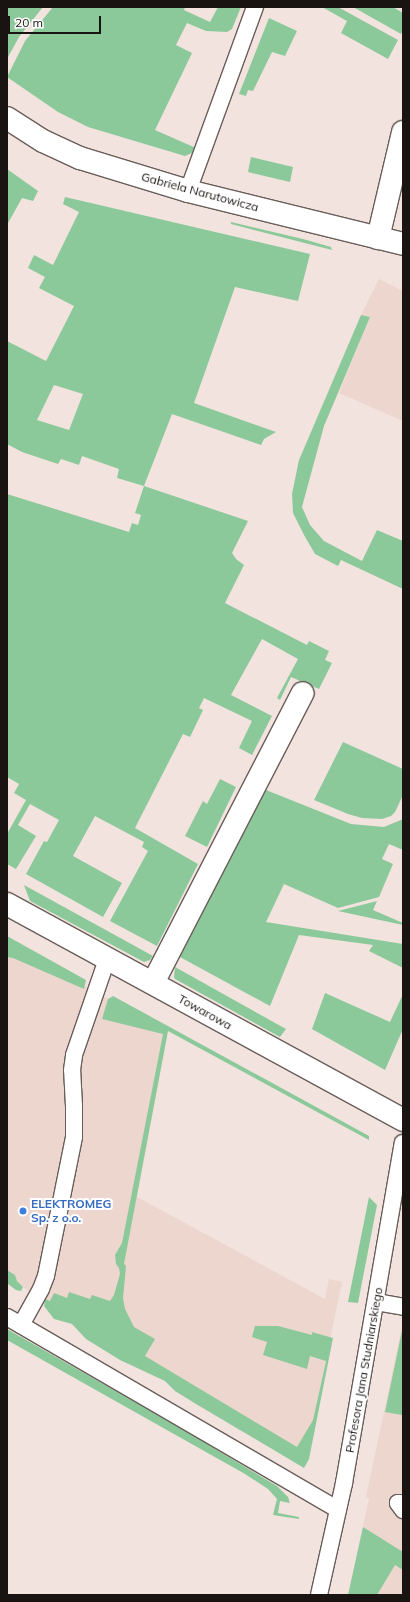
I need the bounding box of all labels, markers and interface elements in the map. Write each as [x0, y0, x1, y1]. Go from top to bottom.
scale bar [10, 8, 103, 34]
text: 20 m [15, 15, 43, 30]
street label: Gabriela Narutowicza [140, 169, 260, 215]
street label: Towarowa [176, 991, 234, 1033]
place label: ELEKTROMEG Sp. z o.o. [31, 1197, 111, 1225]
marker: ELEKTROMEG Sp. z o.o. [18, 1206, 28, 1216]
street label: Profesora Jana Studniarskiego [342, 1286, 386, 1454]

